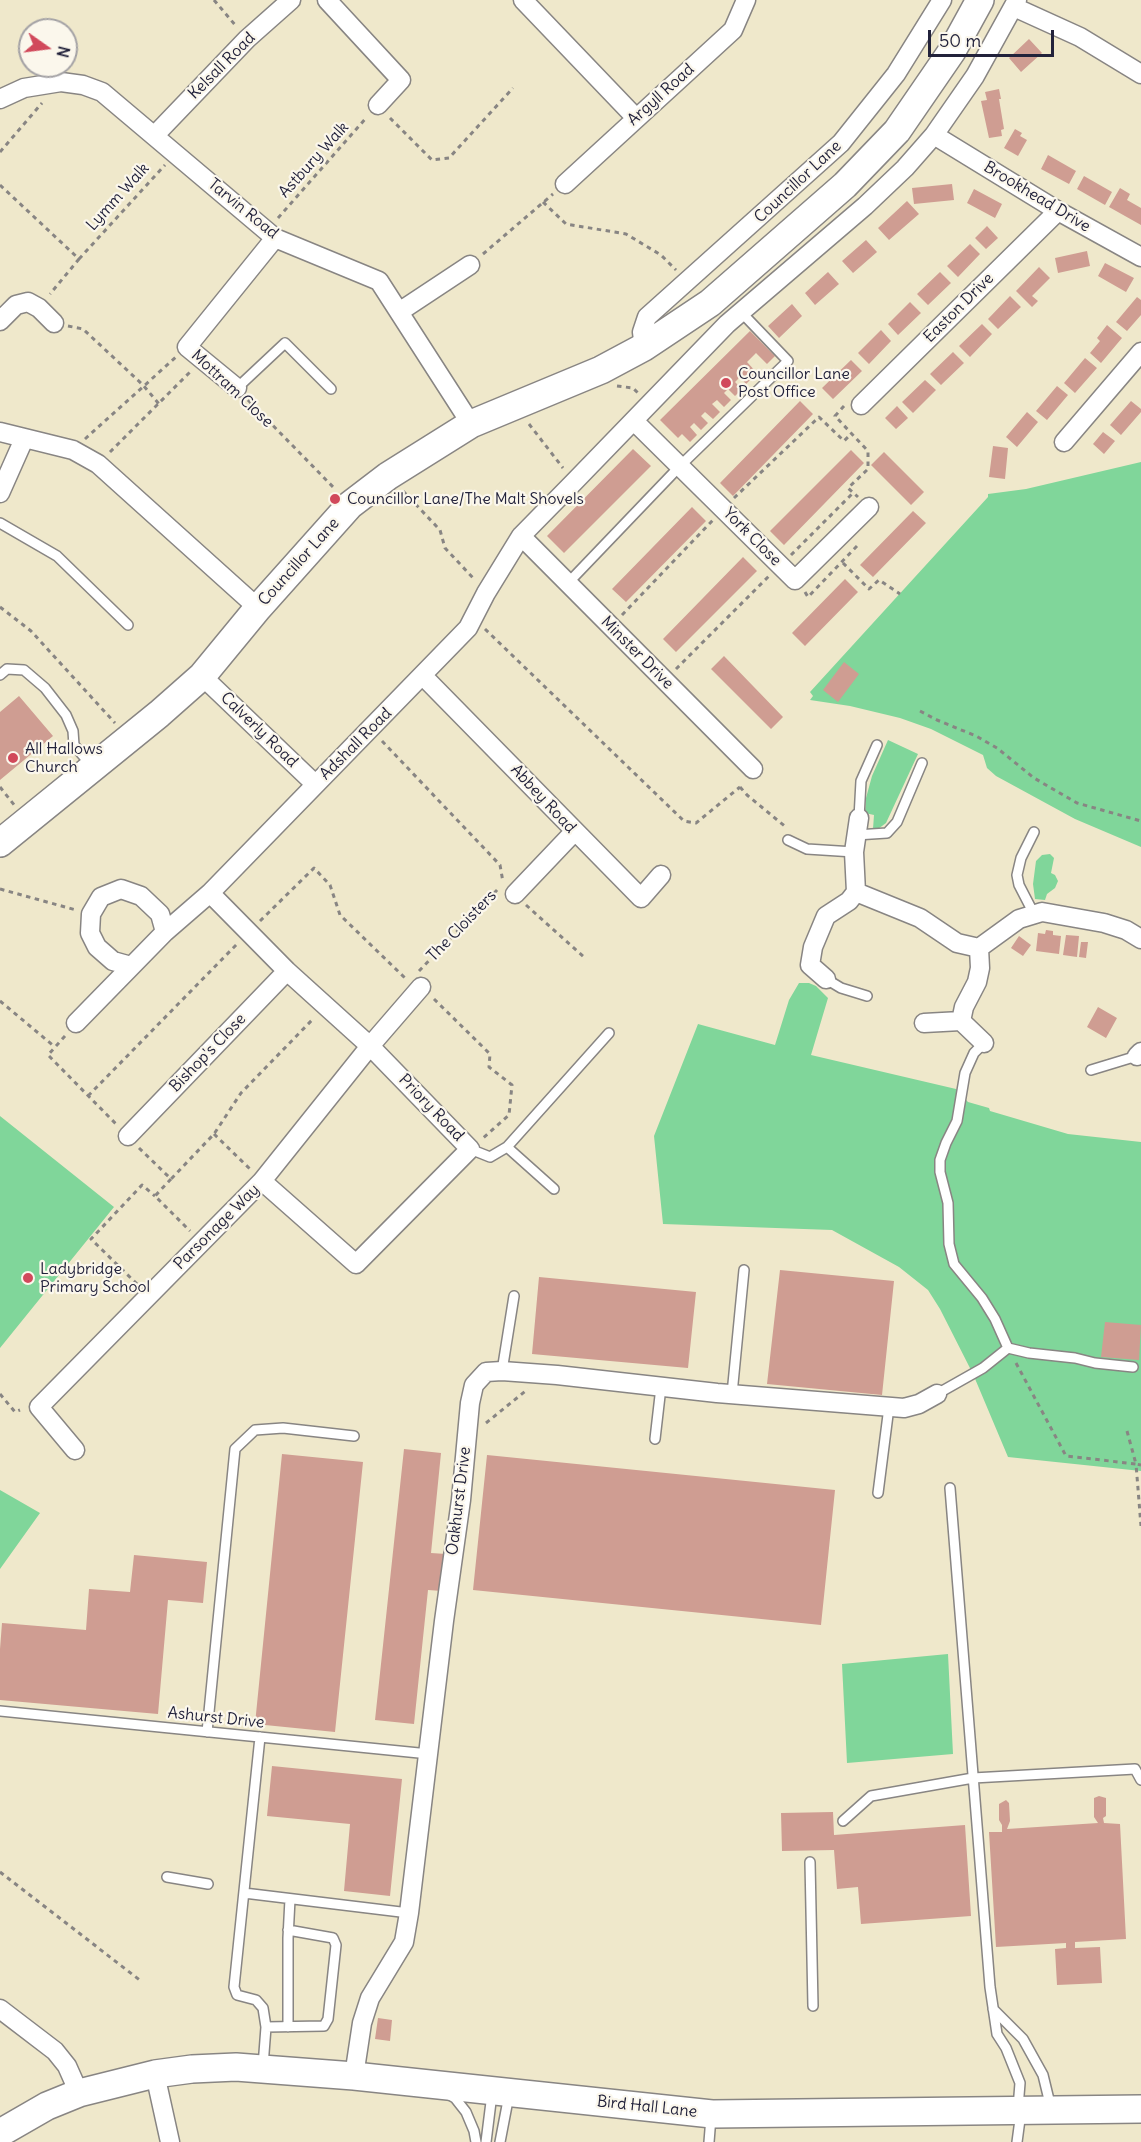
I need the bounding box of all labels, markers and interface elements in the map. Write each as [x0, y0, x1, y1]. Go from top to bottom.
north arrow [18, 18, 78, 78]
scale bar [931, 18, 1057, 56]
street label: Kelsall Road [185, 29, 259, 103]
text: 50 m [939, 29, 981, 52]
text: N [52, 44, 75, 60]
street label: Argyll Road [624, 60, 698, 130]
street label: Astbury Walk [275, 118, 353, 202]
street label: Councillor Lane [751, 137, 845, 227]
street label: Brookhead Drive [980, 158, 1094, 236]
street label: Lymm Walk [83, 159, 153, 235]
street label: Tarvin Road [204, 175, 282, 243]
street label: Easton Drive [920, 269, 998, 347]
street label: Mottram Close [187, 346, 277, 432]
place label: Councillor Lane Post Office [738, 364, 850, 402]
marker: Councillor Lane Post Office [719, 376, 733, 390]
place label: Councillor Lane/The Malt Shovels [347, 489, 584, 509]
marker: Councillor Lane/The Malt Shovels [328, 492, 342, 506]
street label: York Close [719, 504, 785, 570]
street label: Councillor Lane [254, 514, 344, 610]
street label: Minster Drive [597, 613, 677, 693]
street label: Calverly Road [216, 688, 302, 772]
street label: Adshall Road [316, 704, 396, 784]
place label: All Hallows Church [25, 739, 103, 777]
marker: All Hallows Church [6, 751, 20, 765]
street label: Abbey Road [506, 761, 580, 837]
street label: The Cloisters [423, 886, 501, 966]
street label: Bishop's Close [166, 1010, 250, 1096]
street label: Priory Road [394, 1071, 468, 1145]
street label: Parsonage Way [170, 1180, 264, 1274]
place label: Ladybridge Primary School [40, 1259, 150, 1297]
marker: Ladybridge Primary School [21, 1271, 35, 1285]
street label: Oakhurst Drive [443, 1446, 475, 1556]
street label: Ashurst Drive [167, 1703, 265, 1733]
street label: Bird Hall Lane [596, 2092, 698, 2122]

